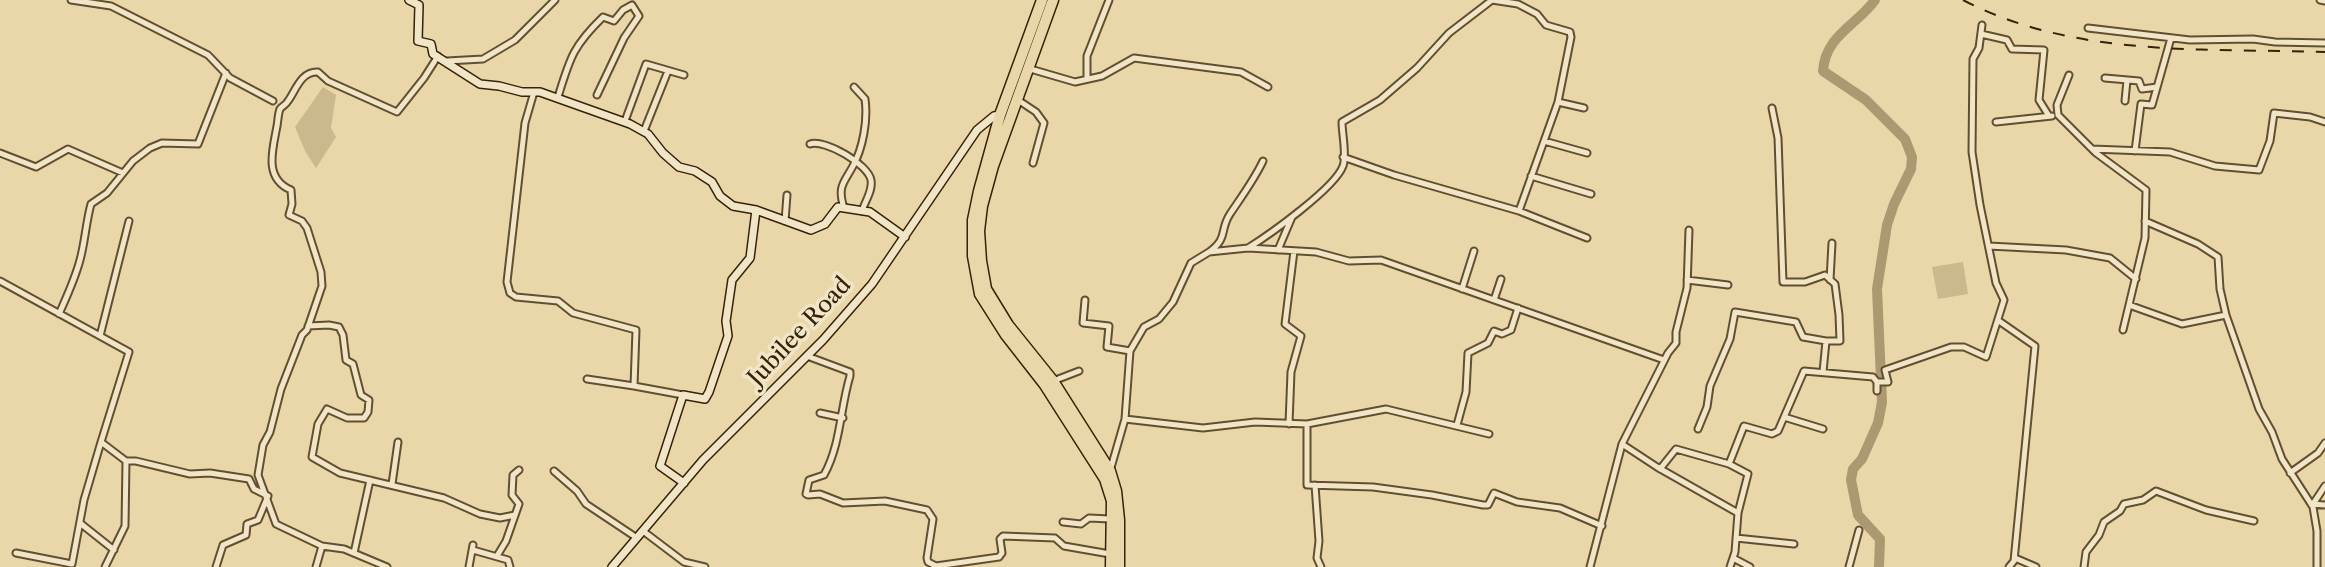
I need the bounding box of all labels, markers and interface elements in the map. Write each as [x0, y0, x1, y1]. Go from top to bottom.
street label: Jubilee Road [743, 272, 857, 392]

